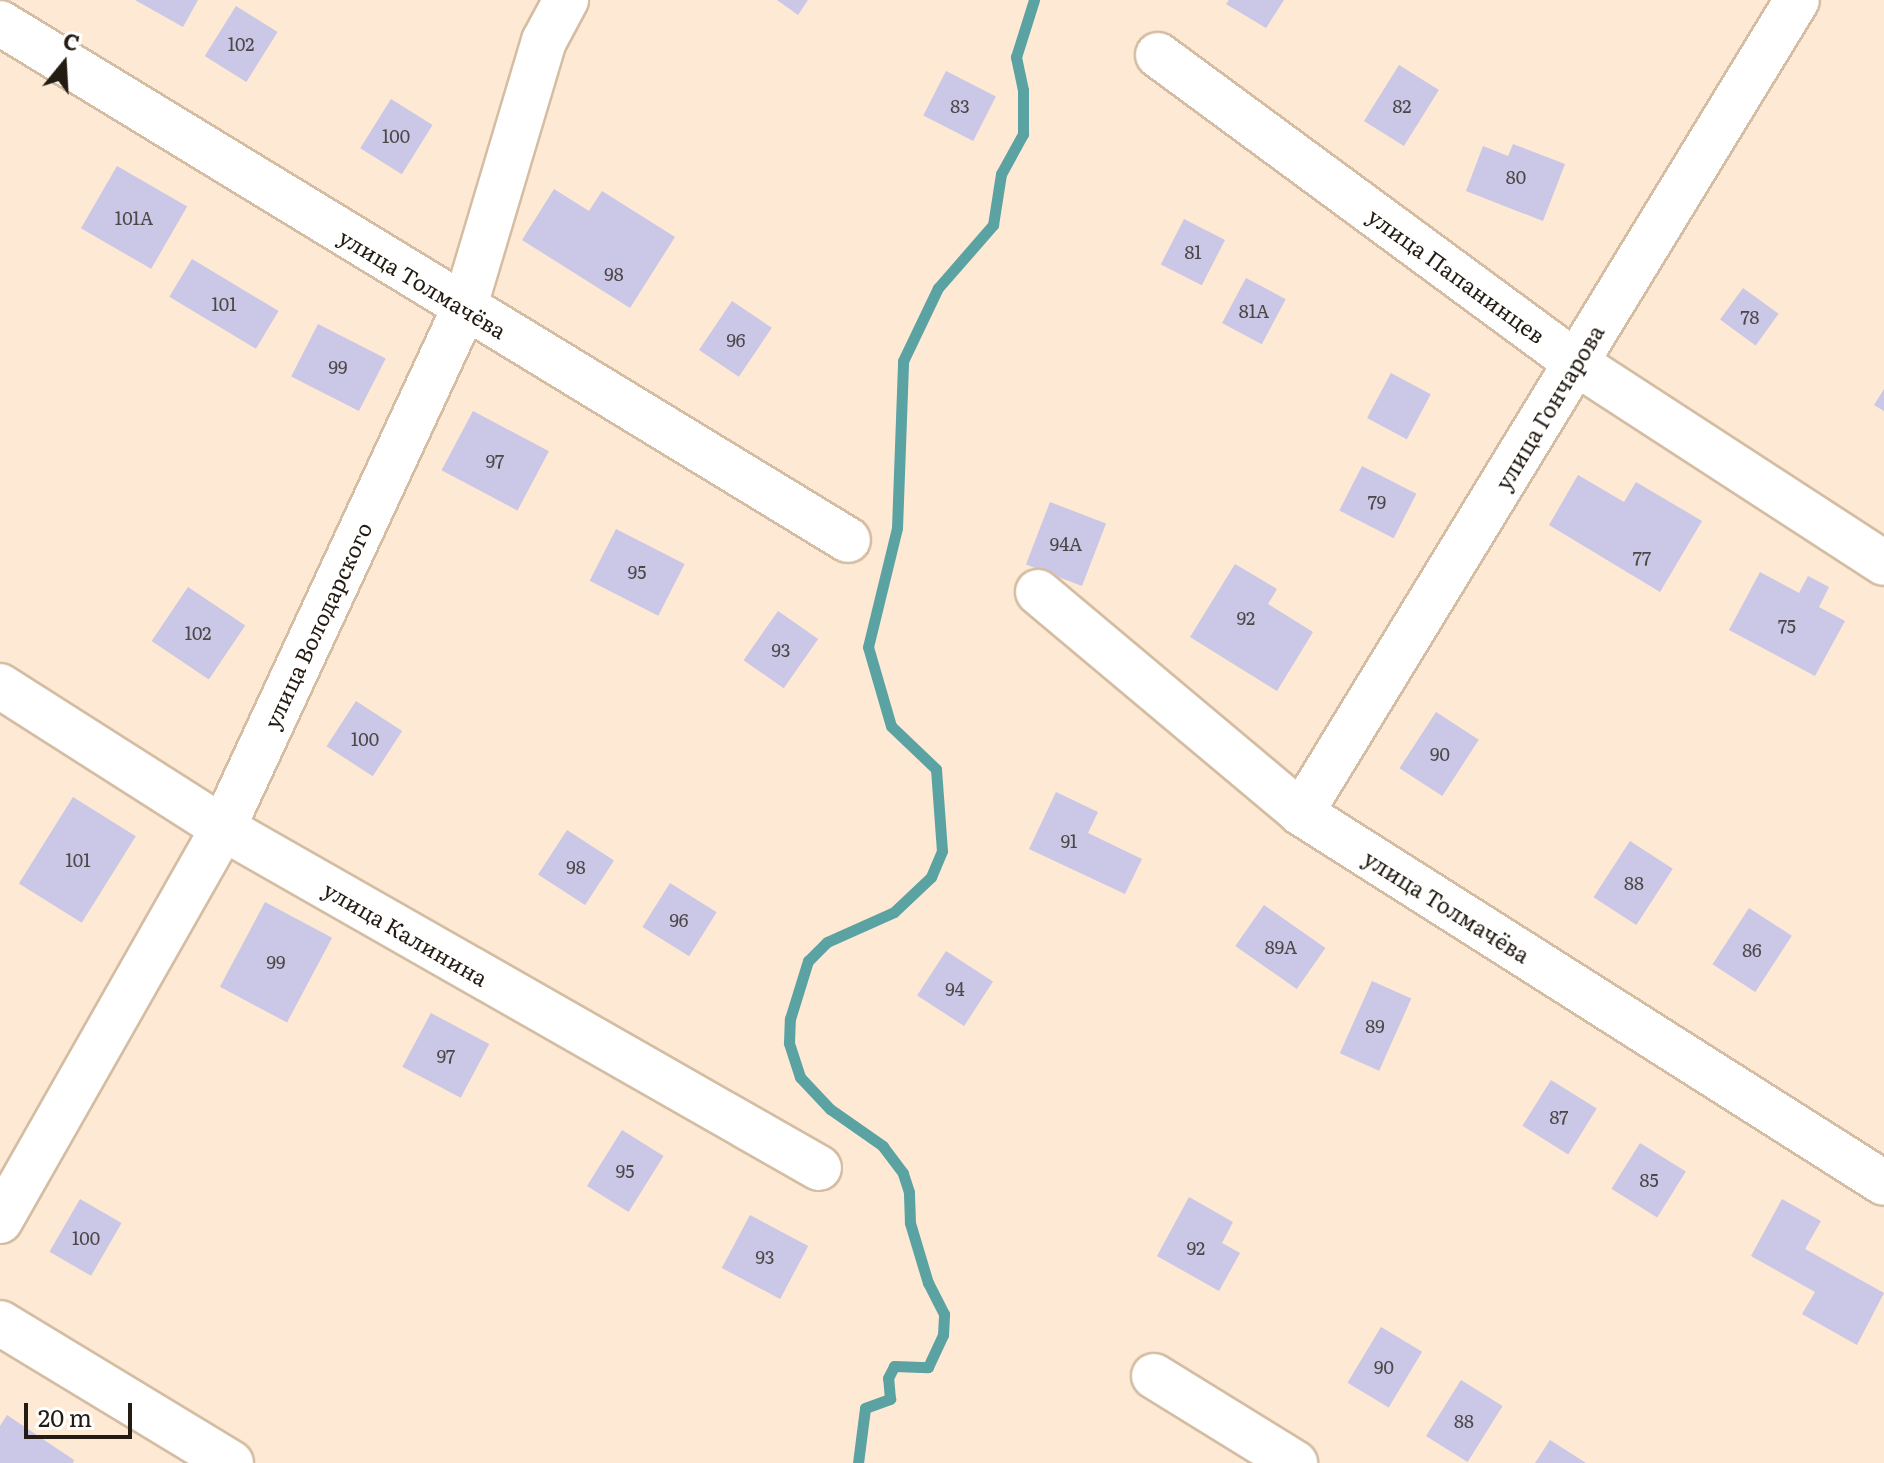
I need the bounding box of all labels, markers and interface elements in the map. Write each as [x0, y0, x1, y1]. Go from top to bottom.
text: С [59, 23, 84, 59]
north arrow [24, 24, 104, 104]
house number: 102 [228, 33, 254, 55]
house number: 83 [950, 95, 970, 117]
house number: 82 [1393, 95, 1411, 117]
house number: 100 [382, 125, 410, 147]
house number: 80 [1506, 166, 1526, 188]
street label: улица Папанинцев [1363, 202, 1551, 348]
house number: 101А [115, 207, 153, 229]
street label: улица Толмачёва [334, 223, 512, 343]
house number: 81 [1184, 241, 1202, 263]
house number: 98 [604, 263, 624, 285]
house number: 101 [211, 293, 237, 315]
house number: 81А [1239, 300, 1269, 322]
house number: 78 [1740, 306, 1760, 328]
street label: улица Гончарова [1489, 320, 1609, 494]
house number: 96 [726, 329, 746, 351]
house number: 99 [329, 356, 347, 378]
house number: 97 [486, 450, 504, 472]
house number: 79 [1368, 491, 1386, 513]
street label: улица Володарского [258, 518, 376, 732]
house number: 94А [1050, 533, 1082, 555]
house number: 77 [1633, 547, 1651, 569]
house number: 95 [628, 561, 646, 583]
house number: 92 [1237, 607, 1255, 629]
house number: 75 [1778, 615, 1796, 637]
house number: 102 [185, 622, 211, 644]
house number: 93 [771, 639, 791, 661]
house number: 100 [351, 728, 379, 750]
house number: 90 [1430, 743, 1450, 765]
house number: 91 [1061, 830, 1077, 852]
street label: улица Толмачёва [1359, 844, 1535, 968]
house number: 101 [65, 849, 91, 871]
house number: 98 [566, 856, 586, 878]
house number: 88 [1624, 872, 1644, 894]
street label: улица Калинина [319, 875, 493, 991]
house number: 96 [669, 909, 689, 931]
house number: 89А [1265, 936, 1297, 958]
house number: 86 [1742, 939, 1762, 961]
house number: 99 [267, 951, 285, 973]
house number: 94 [945, 978, 965, 1000]
house number: 89 [1365, 1015, 1385, 1037]
house number: 97 [437, 1045, 455, 1067]
house number: 87 [1550, 1106, 1568, 1128]
house number: 95 [616, 1160, 634, 1182]
house number: 85 [1639, 1169, 1659, 1191]
house number: 100 [72, 1227, 100, 1249]
house number: 92 [1187, 1237, 1205, 1259]
house number: 93 [755, 1246, 775, 1268]
house number: 90 [1374, 1356, 1394, 1378]
scale bar [28, 1387, 136, 1437]
text: 20 m [38, 1399, 92, 1434]
house number: 88 [1454, 1410, 1474, 1432]

